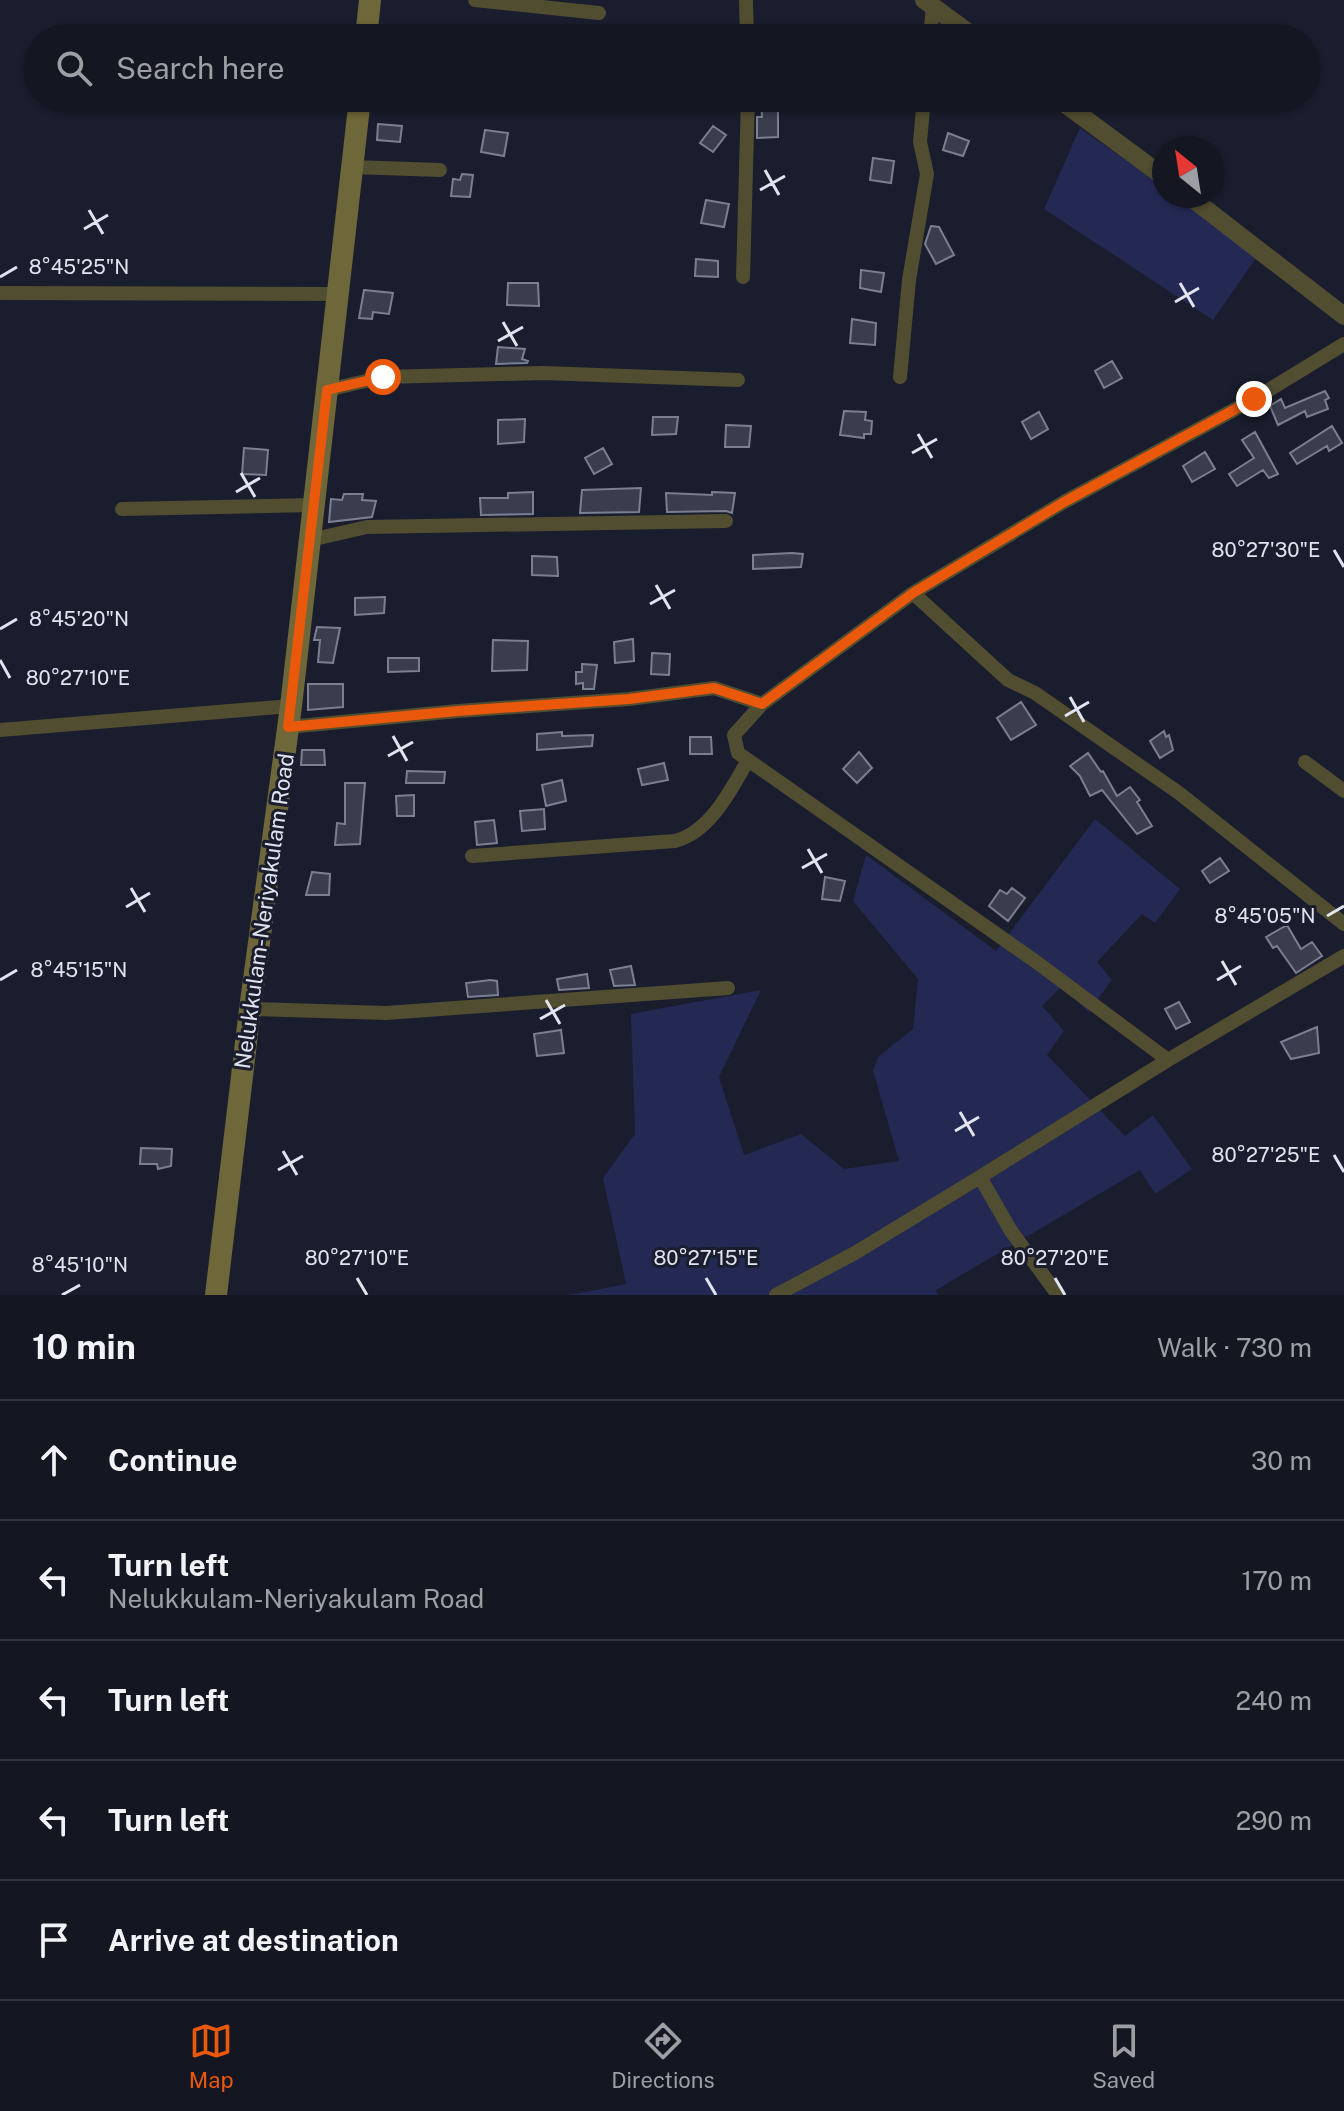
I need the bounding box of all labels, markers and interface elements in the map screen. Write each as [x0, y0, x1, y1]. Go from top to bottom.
search box [24, 24, 1320, 112]
icon: search [52, 46, 96, 90]
text: Search here [116, 50, 284, 86]
north arrow [1152, 136, 1224, 208]
text: 8°45'25"N [29, 255, 129, 279]
route start [365, 359, 401, 395]
route end [1236, 381, 1272, 417]
text: 80°27'30"E [1212, 538, 1320, 562]
text: 8°45'20"N [29, 607, 129, 631]
text: 80°27'10"E [26, 666, 130, 690]
street label: Nelukkulam-Neriyakulam Road [229, 752, 299, 1070]
text: 8°45'05"N [1214, 904, 1316, 928]
text: 8°45'15"N [31, 958, 127, 982]
text: 80°27'25"E [1212, 1143, 1320, 1167]
text: 80°27'10"E [305, 1246, 409, 1270]
text: 80°27'15"E [653, 1246, 759, 1270]
text: 80°27'20"E [1001, 1246, 1109, 1270]
text: 8°45'10"N [32, 1253, 128, 1277]
text: 10 min [32, 1327, 136, 1367]
text: Walk · 730 m [1157, 1332, 1312, 1363]
icon: ahead [32, 1438, 76, 1482]
text: Continue [108, 1442, 238, 1478]
text: 30 m [1251, 1445, 1312, 1476]
text: Turn left [108, 1547, 229, 1583]
icon: left [32, 1558, 76, 1602]
text: 170 m [1242, 1565, 1312, 1596]
text: Nelukkulam-Neriyakulam Road [108, 1583, 484, 1614]
icon: left [32, 1678, 76, 1722]
text: Turn left [108, 1682, 229, 1718]
text: 240 m [1235, 1685, 1312, 1716]
icon: left [32, 1798, 76, 1842]
text: Turn left [108, 1802, 229, 1838]
text: 290 m [1236, 1805, 1312, 1836]
icon: arrive [32, 1918, 76, 1962]
text: Arrive at destination [108, 1922, 399, 1958]
tab: Map [189, 2019, 234, 2093]
tab: Directions [611, 2019, 715, 2093]
tab: Saved [1092, 2019, 1155, 2093]

